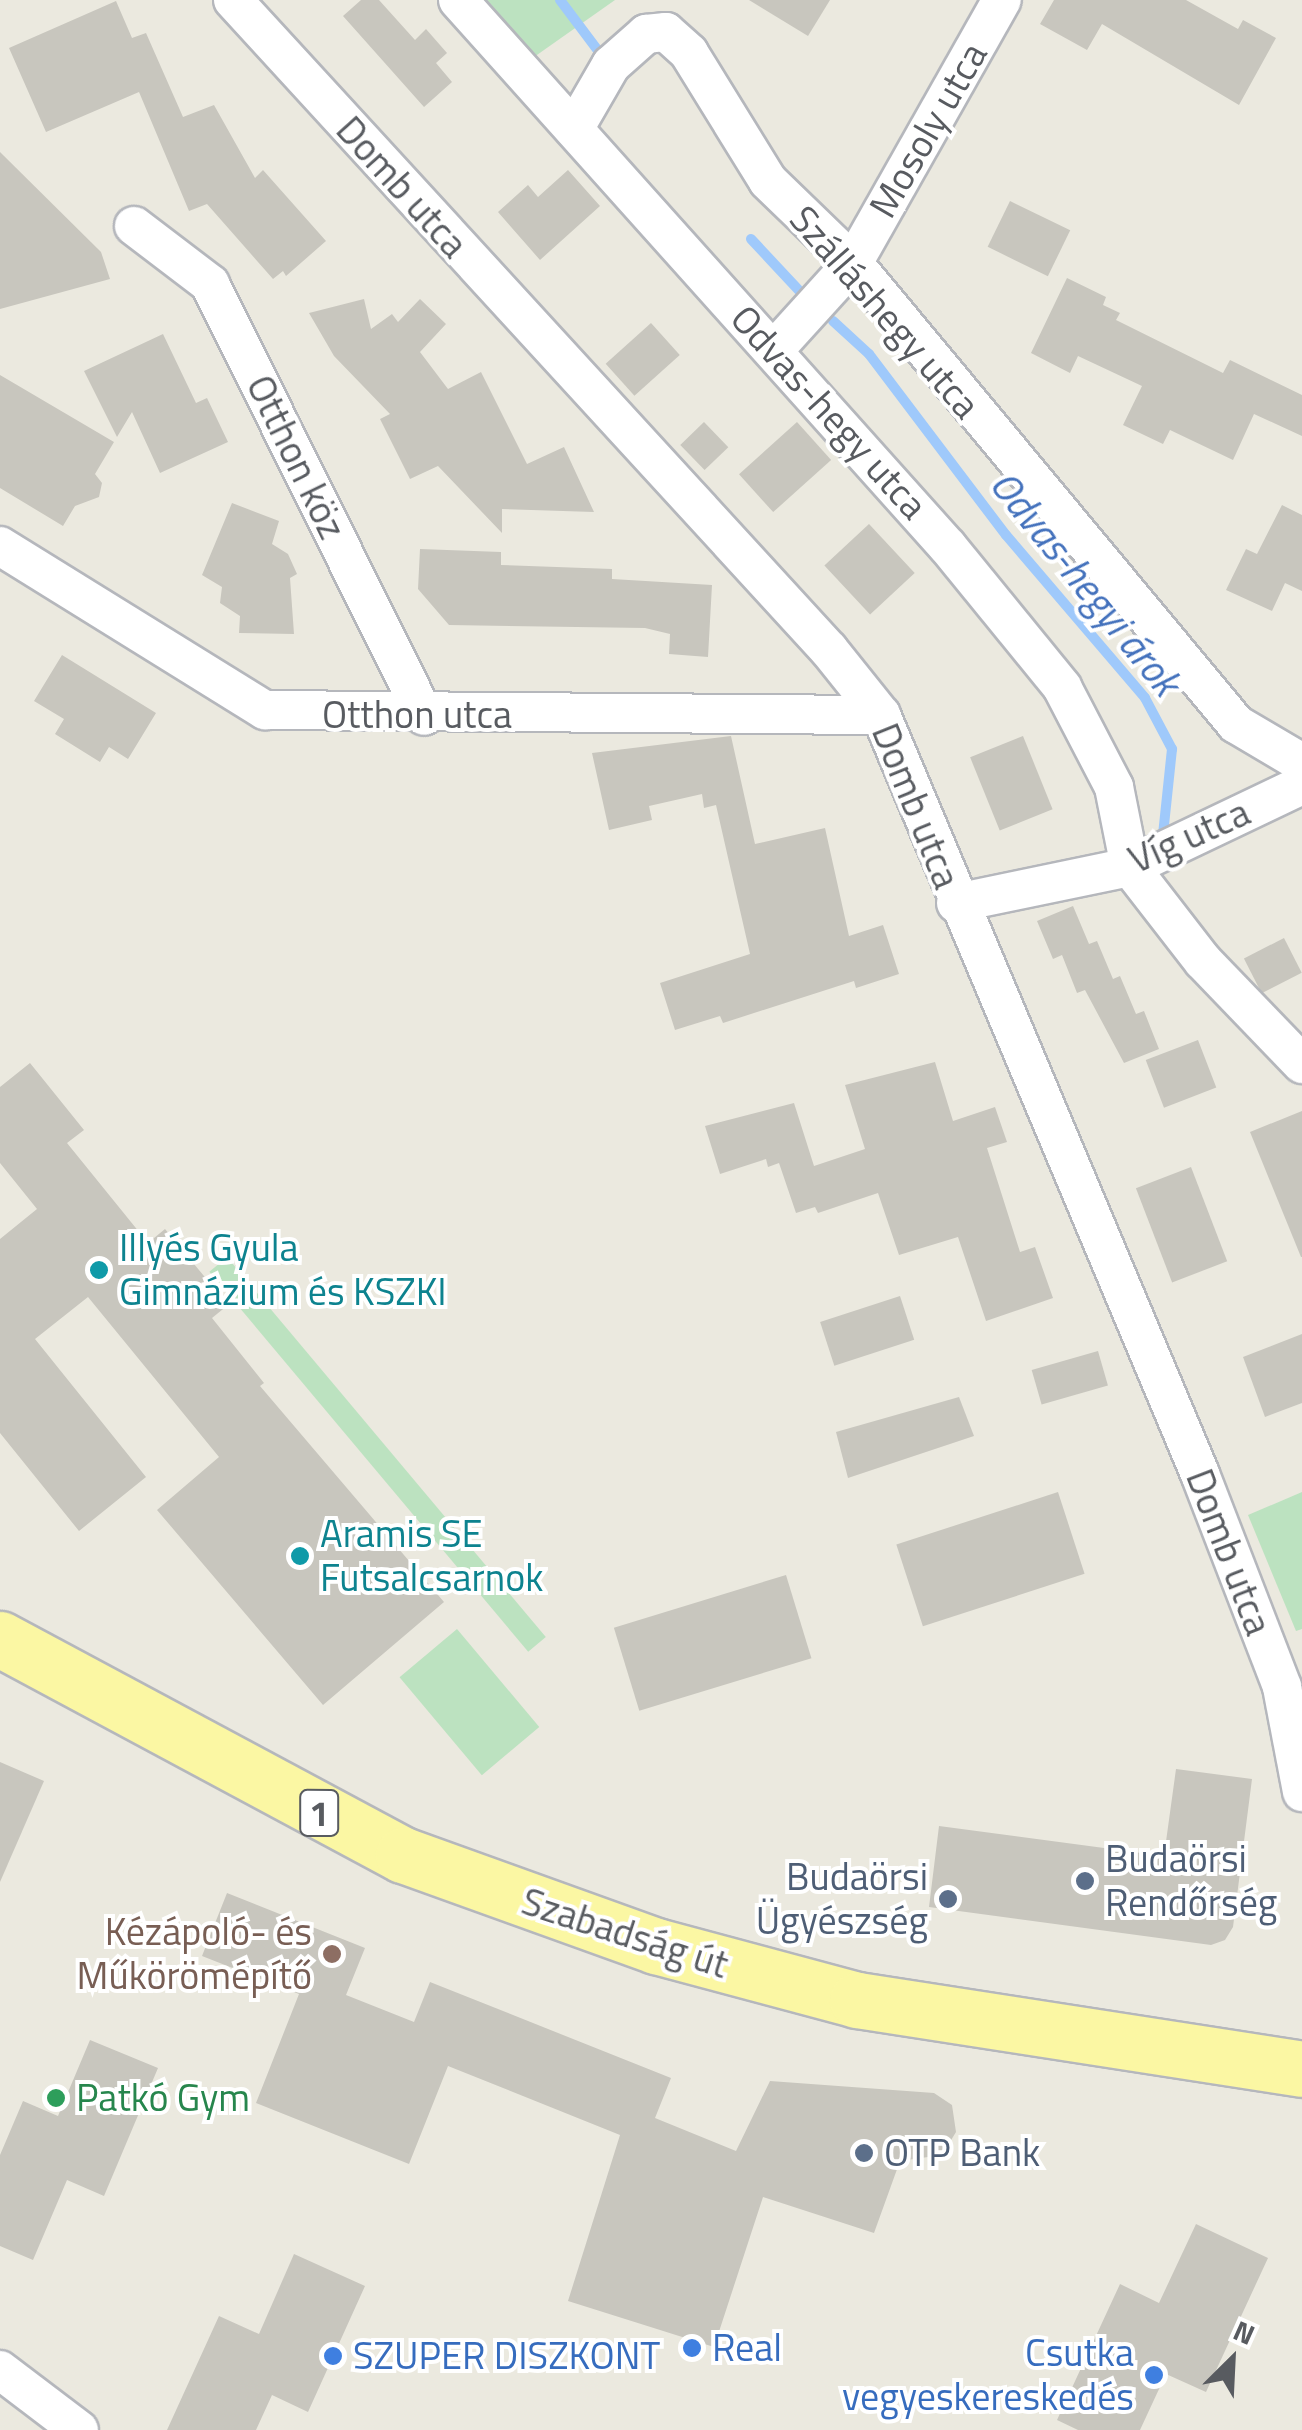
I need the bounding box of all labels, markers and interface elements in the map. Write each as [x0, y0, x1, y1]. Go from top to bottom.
street label: Mosoly utca [860, 35, 996, 225]
street label: Domb utca [327, 107, 477, 267]
street label: Szálláshegy utca [781, 197, 989, 427]
street label: Odvas-hegy utca [721, 296, 937, 528]
street label: Otthon köz [237, 368, 355, 546]
water label: Odvas-hegyi árok [980, 461, 1190, 705]
street label: Otthon utca [322, 692, 512, 738]
street label: Domb utca [862, 717, 970, 895]
street label: Víg utca [1122, 789, 1256, 883]
place label: Illyés Gyula Gimnázium és KSZKI [119, 1225, 447, 1314]
marker: Illyés Gyula Gimnázium és KSZKI [88, 1259, 110, 1281]
street label: Domb utca [1177, 1463, 1281, 1641]
place label: Aramis SE Futsalcsarnok [320, 1511, 543, 1600]
marker: Aramis SE Futsalcsarnok [289, 1545, 311, 1567]
road number: 1 [299, 1783, 339, 1843]
place label: Budaörsi Rendőrség [1105, 1836, 1277, 1926]
place label: Budaörsi Ügyészség [756, 1854, 928, 1944]
marker: Budaörsi Rendőrség [1074, 1870, 1096, 1892]
street label: Szabadság út [516, 1878, 734, 1988]
marker: Budaörsi Ügyészség [937, 1888, 959, 1910]
place label: Kézápoló- és Műkörömépítő [77, 1909, 312, 1998]
marker: Kézápoló- és Műkörömépítő [321, 1943, 343, 1965]
place label: Patkó Gym [76, 2075, 250, 2121]
marker: Patkó Gym [45, 2087, 67, 2109]
place label: OTP Bank [884, 2130, 1040, 2176]
marker: OTP Bank [853, 2142, 875, 2164]
text: N [1227, 2309, 1262, 2356]
north arrow [1182, 2310, 1282, 2410]
place label: Real [712, 2325, 782, 2371]
place label: Csutka vegyeskereskedés [842, 2330, 1134, 2420]
place label: SZUPER DISZKONT [353, 2333, 660, 2379]
marker: Real [681, 2337, 703, 2359]
marker: SZUPER DISZKONT [322, 2345, 344, 2367]
marker: Csutka vegyeskereskedés [1143, 2364, 1165, 2386]

